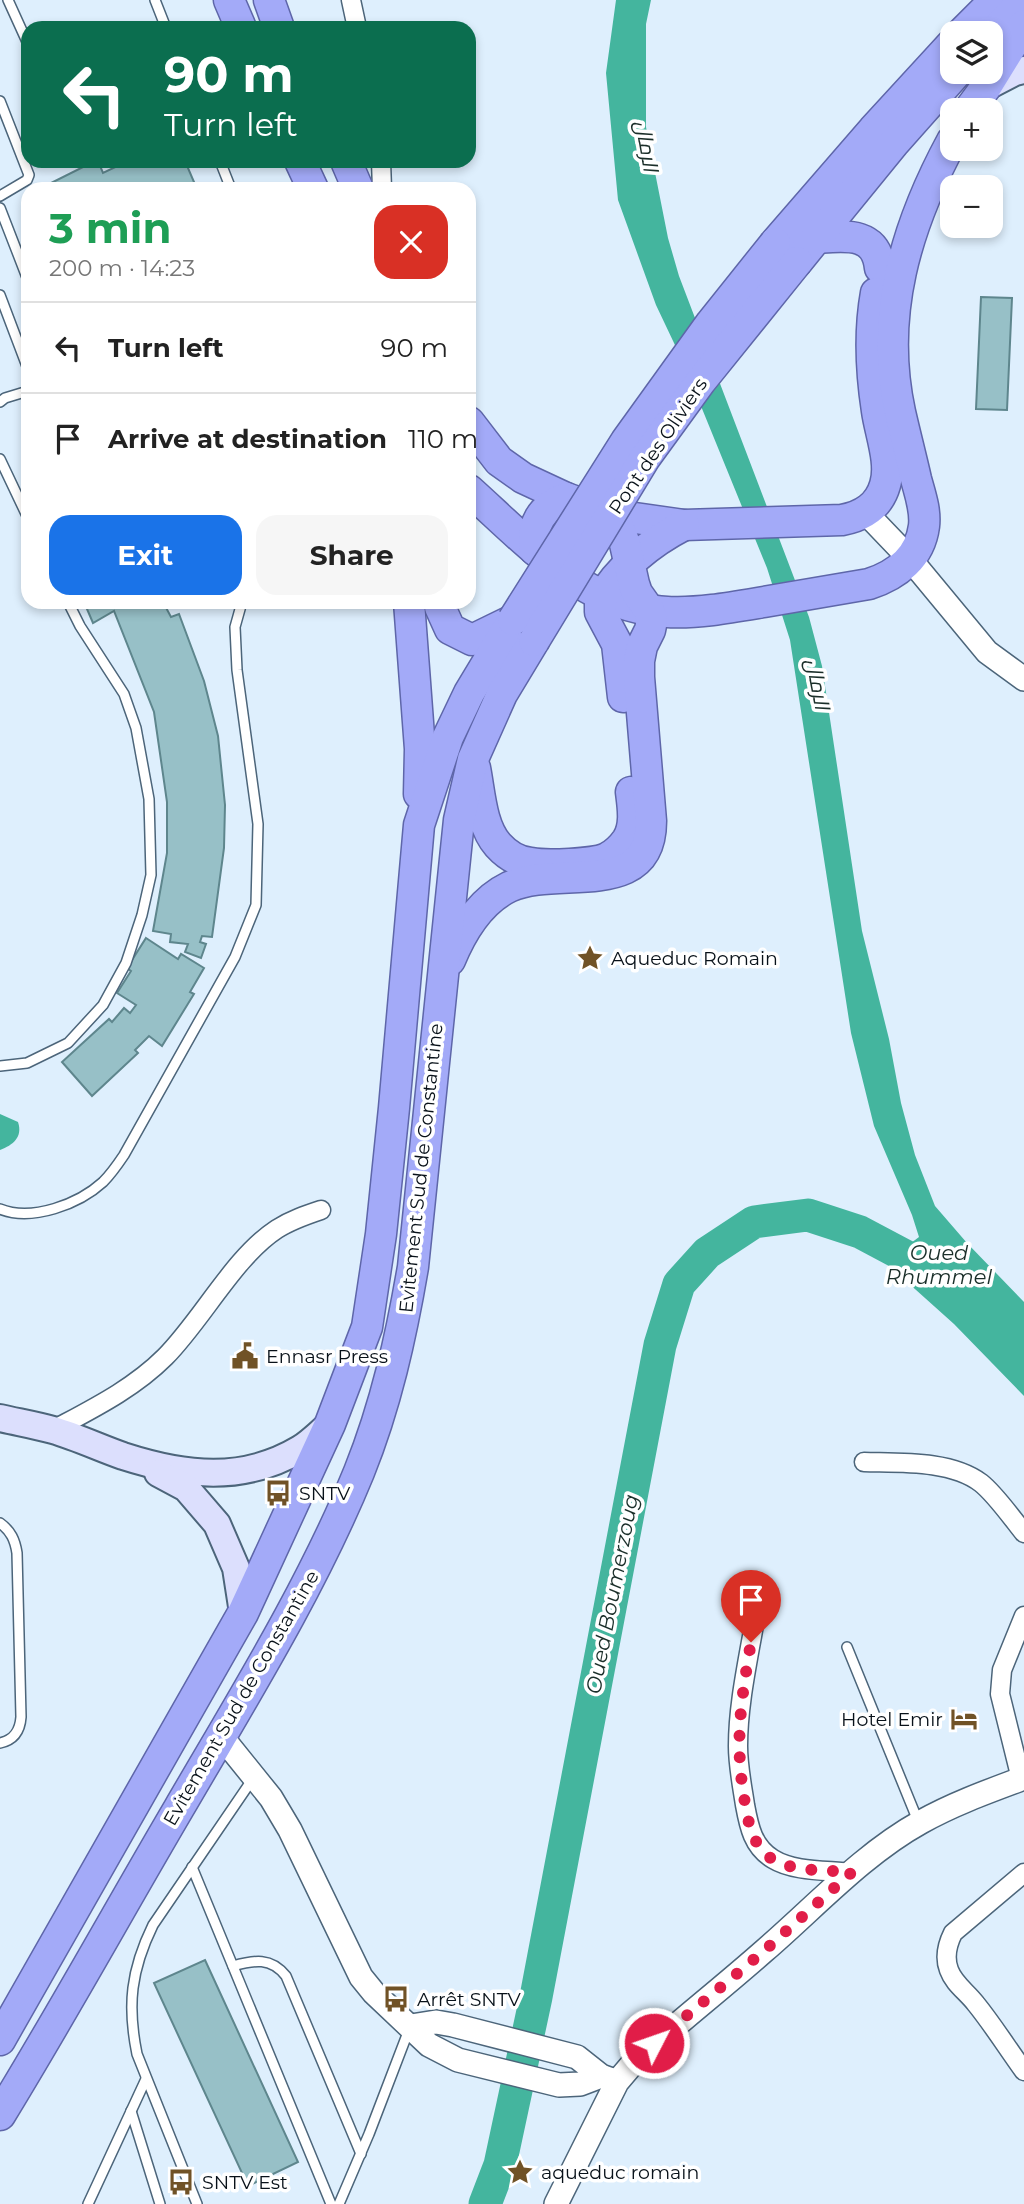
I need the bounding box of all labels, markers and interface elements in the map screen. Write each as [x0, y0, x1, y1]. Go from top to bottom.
map controls [940, 21, 1003, 238]
button: layers [940, 21, 1003, 84]
text: 90 m [164, 45, 294, 104]
icon: left [49, 49, 140, 140]
button: + [940, 98, 1003, 161]
text: Turn left [164, 105, 298, 144]
water label: الرمال [629, 119, 664, 176]
button: − [940, 175, 1003, 238]
text: 3 min [49, 202, 171, 254]
button: close [374, 205, 448, 279]
text: 200 m · 14:23 [49, 254, 195, 282]
icon: left [49, 329, 87, 367]
text: Turn left [108, 332, 224, 364]
text: 90 m [381, 332, 448, 364]
street label: Pont des Oliviers [604, 374, 712, 518]
icon: arrive [49, 420, 87, 458]
text: Arrive at destination [108, 423, 387, 455]
text: 110 m [408, 423, 478, 455]
button: Exit [49, 515, 242, 595]
button: Share [256, 515, 448, 595]
water label: الرمال [800, 656, 836, 714]
place icon: Aqueduc Romain [575, 943, 605, 973]
place label: Aqueduc Romain [611, 947, 778, 970]
street label: Evitement Sud de Constantine [394, 1022, 448, 1314]
water label: Oued Rhummel [886, 1240, 993, 1289]
public building icon: Ennasr Press [230, 1341, 260, 1371]
place label: Ennasr Press [266, 1345, 388, 1368]
bus stop icon: SNTV [263, 1478, 293, 1508]
place label: SNTV [299, 1482, 351, 1505]
water label: Oued Boumerzoug [580, 1492, 644, 1696]
street label: Evitement Sud de Constantine [158, 1566, 324, 1830]
pin [721, 1570, 781, 1642]
icon: arrive [732, 1581, 770, 1619]
hotel icon: Hotel Emir [949, 1704, 979, 1734]
place label: Hotel Emir [841, 1708, 943, 1731]
bus stop icon: Arrêt SNTV [381, 1984, 411, 2014]
place label: Arrêt SNTV [417, 1988, 522, 2011]
position arrow [617, 2006, 691, 2080]
place icon: aqueduc romain [505, 2157, 535, 2187]
place label: aqueduc romain [541, 2161, 699, 2184]
bus stop icon: SNTV Est [166, 2167, 196, 2197]
place label: SNTV Est [202, 2171, 288, 2194]

